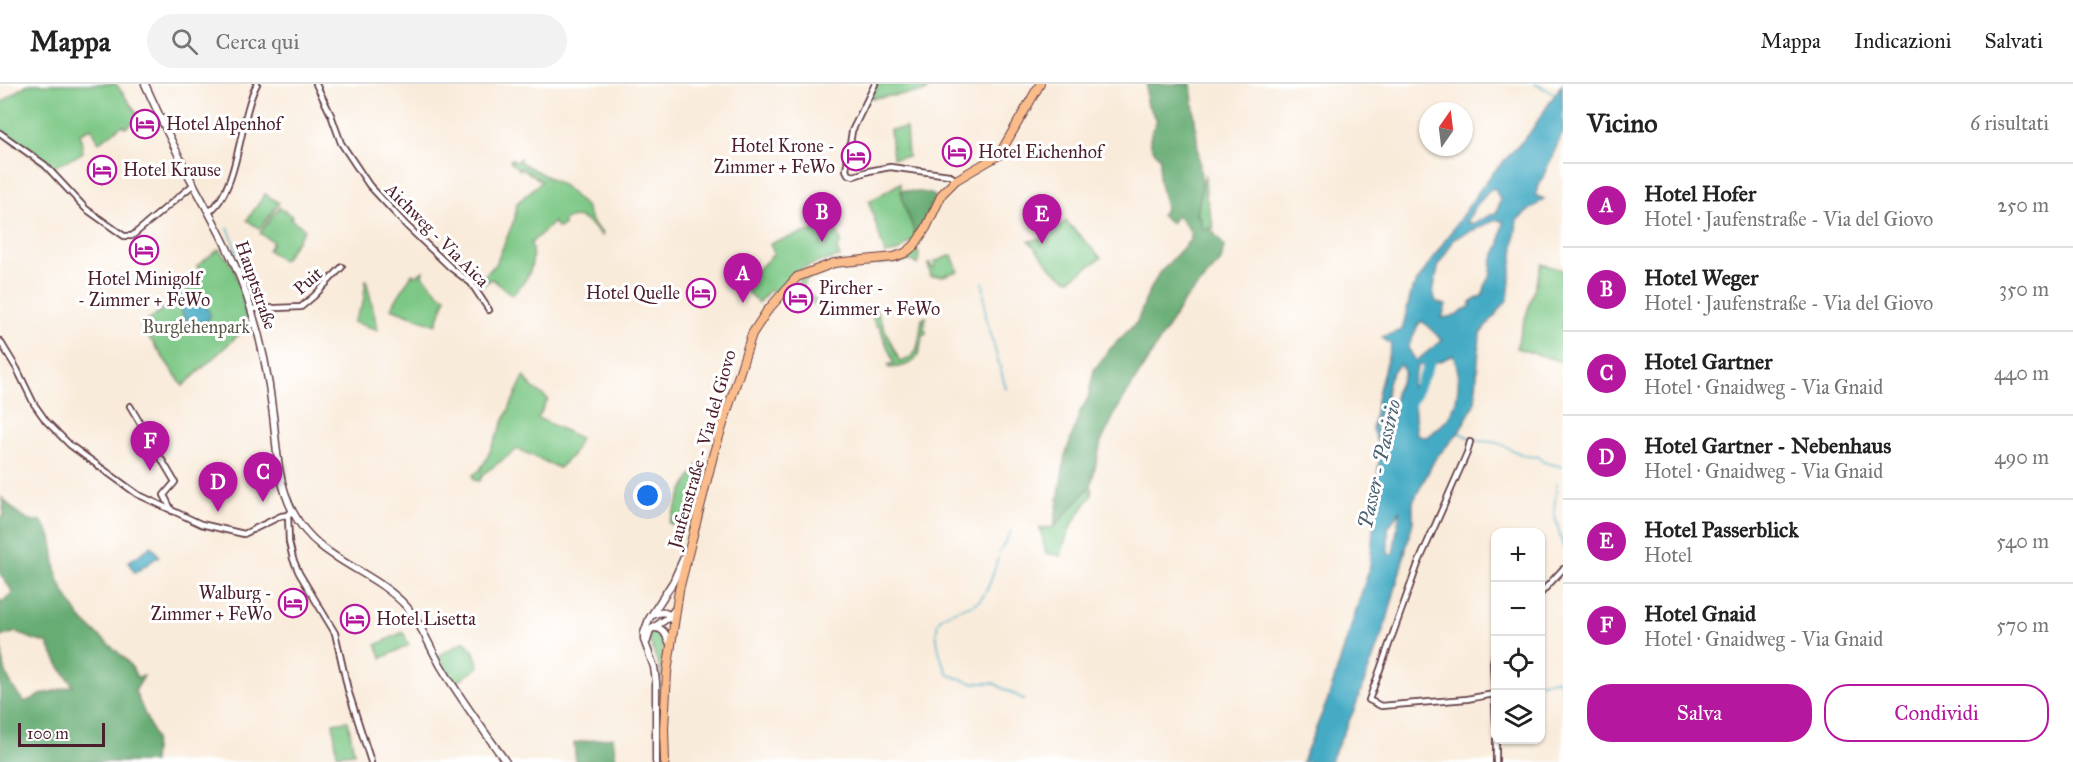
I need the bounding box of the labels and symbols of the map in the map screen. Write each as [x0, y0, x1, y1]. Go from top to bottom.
north arrow [1419, 102, 1473, 156]
hotel icon: Hotel Alpenhof [129, 108, 161, 140]
place label: Hotel Alpenhof [166, 113, 284, 135]
place label: Hotel Krone - Zimmer + FeWo [714, 135, 835, 178]
hotel icon: Hotel Eichenhof [941, 136, 973, 168]
hotel icon: Hotel Krone - Zimmer + FeWo [840, 140, 872, 172]
place label: Hotel Eichenhof [978, 141, 1106, 163]
hotel icon: Hotel Krause [86, 154, 118, 186]
place label: Hotel Krause [123, 159, 221, 181]
street label: Aichweg - Via Aica [379, 178, 494, 293]
pin: B [802, 192, 842, 242]
pin: E [1022, 194, 1062, 244]
hotel icon: Hotel Minigolf - Zimmer + FeWo [128, 234, 160, 266]
street label: Hauptstraße [231, 238, 281, 332]
pin: A [724, 254, 762, 303]
street label: Puit [289, 262, 327, 300]
place label: Hotel Minigolf - Zimmer + FeWo [78, 268, 210, 311]
hotel icon: Hotel Quelle [685, 277, 717, 309]
place label: Pircher - Zimmer + FeWo [819, 277, 940, 320]
place label: Hotel Quelle [586, 282, 680, 304]
hotel icon: Pircher - Zimmer + FeWo [782, 282, 814, 314]
park label: Burglehenpark [142, 316, 250, 339]
street label: Jaufenstraße - Via del Giovo [663, 347, 742, 553]
water label: Passer - Passirio [1352, 397, 1406, 531]
pin: F [130, 422, 170, 471]
pin: C [244, 452, 282, 502]
pin: D [198, 462, 238, 512]
your location [633, 481, 662, 510]
place label: Walburg - Zimmer + FeWo [151, 582, 272, 625]
hotel icon: Walburg - Zimmer + FeWo [277, 587, 309, 619]
hotel icon: Hotel Lisetta [339, 603, 371, 635]
place label: Hotel Lisetta [376, 608, 476, 630]
scale bar [18, 720, 105, 748]

